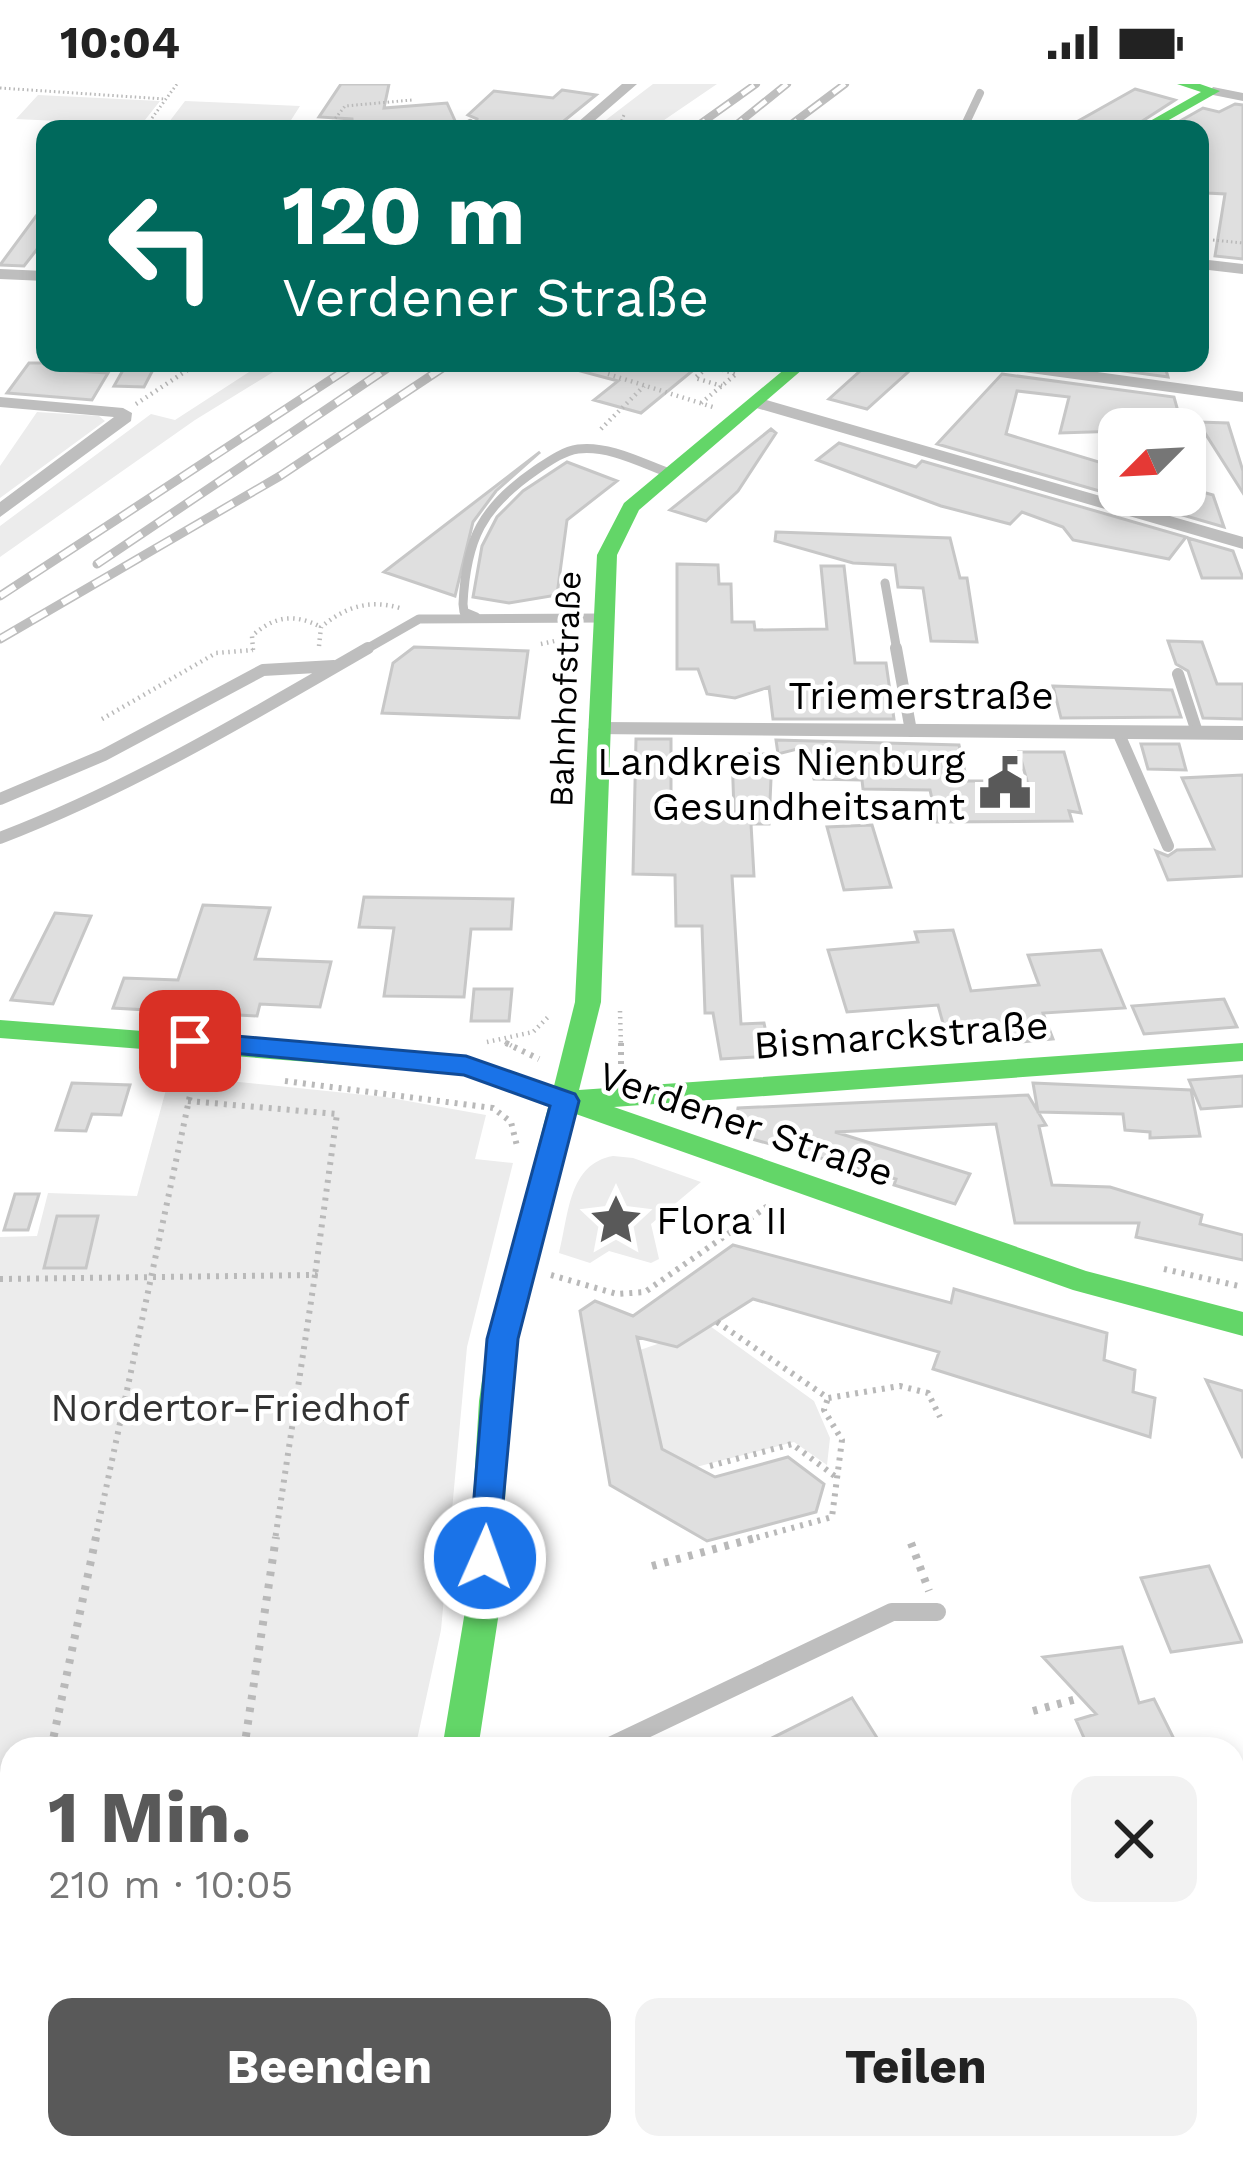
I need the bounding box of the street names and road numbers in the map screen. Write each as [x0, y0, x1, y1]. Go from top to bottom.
street label: Bahnhofstraße [541, 570, 589, 808]
street label: Triemerstraße [788, 673, 1054, 718]
street label: Bismarckstraße [752, 1002, 1050, 1068]
street label: Verdener Straße [593, 1053, 899, 1195]

